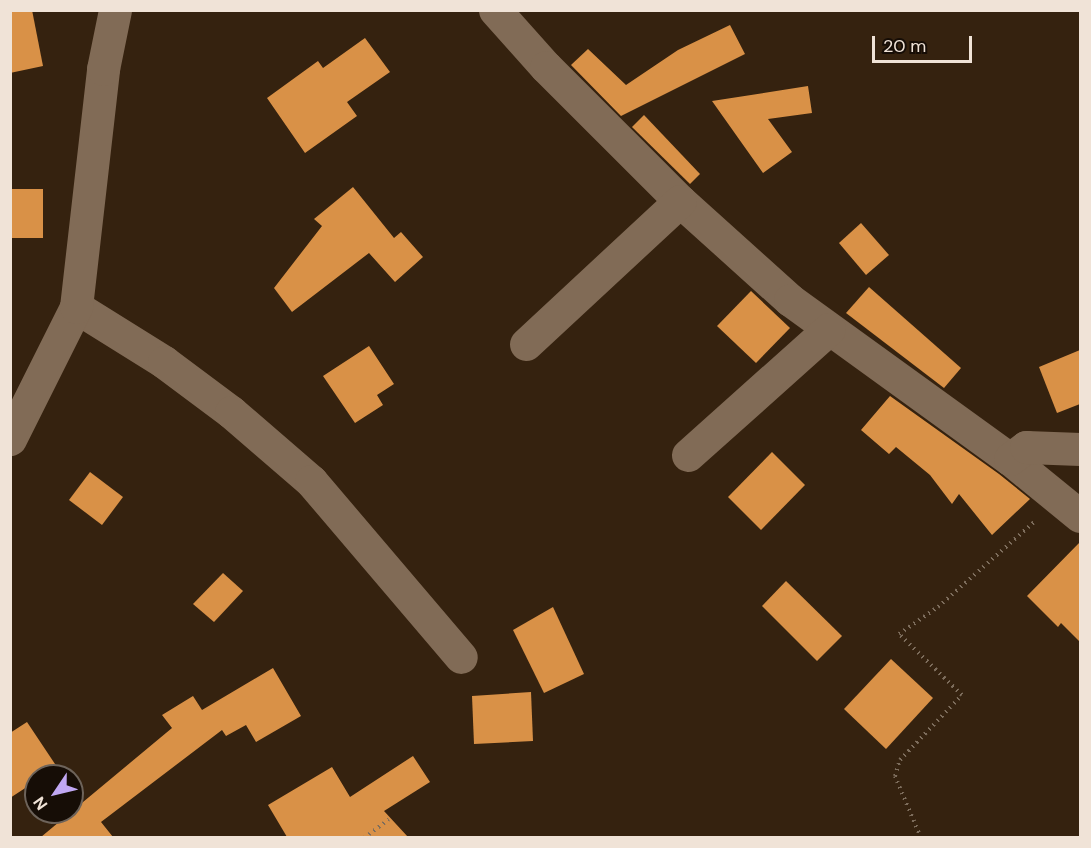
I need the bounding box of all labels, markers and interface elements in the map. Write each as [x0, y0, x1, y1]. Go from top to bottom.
scale bar [875, 24, 976, 62]
text: 20 m [883, 34, 926, 58]
north arrow [24, 764, 84, 824]
text: N [29, 793, 52, 814]

